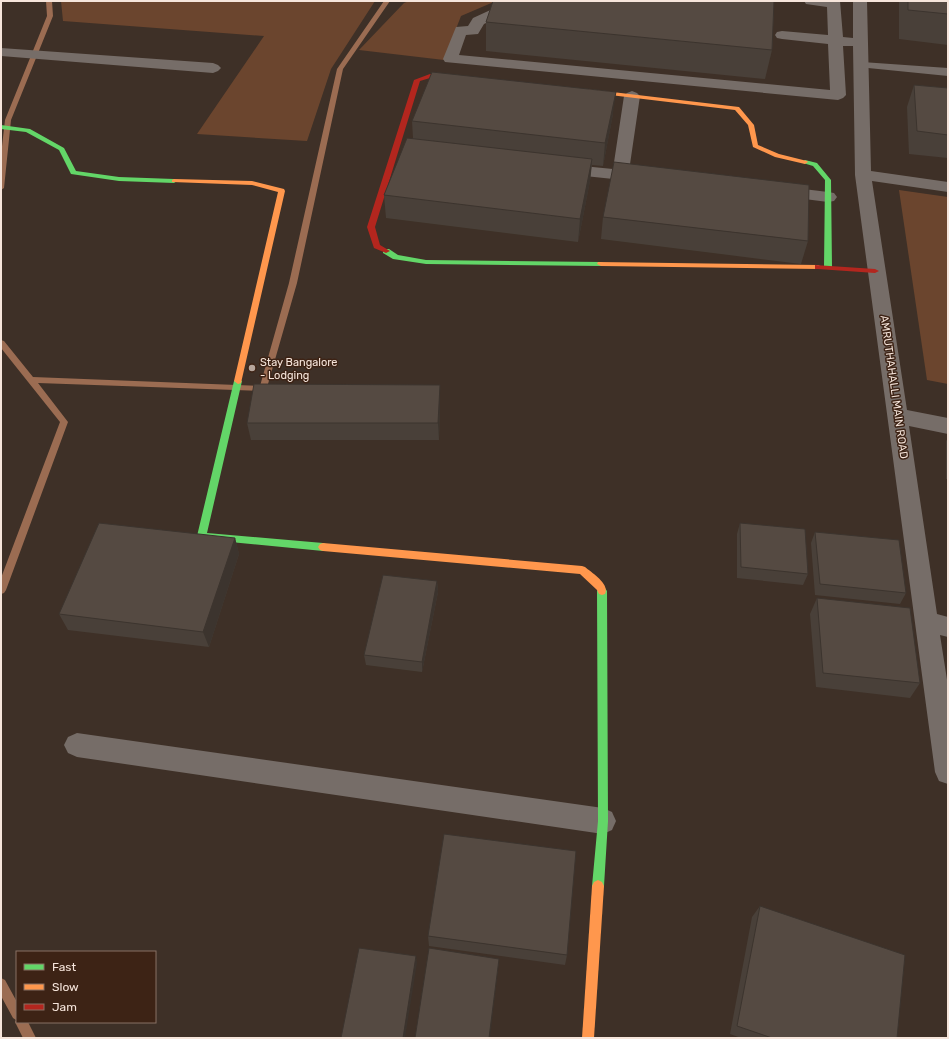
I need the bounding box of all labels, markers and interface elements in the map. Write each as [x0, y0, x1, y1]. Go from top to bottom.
street label: AMRUTHAHALLI MAIN ROAD [877, 314, 911, 460]
place label: Stay Bangalore - Lodging [260, 356, 338, 382]
marker: Stay Bangalore - Lodging [247, 363, 257, 373]
legend [16, 951, 156, 1023]
text: Fast [52, 960, 76, 974]
text: Slow [52, 980, 79, 994]
text: Jam [52, 1000, 77, 1014]

